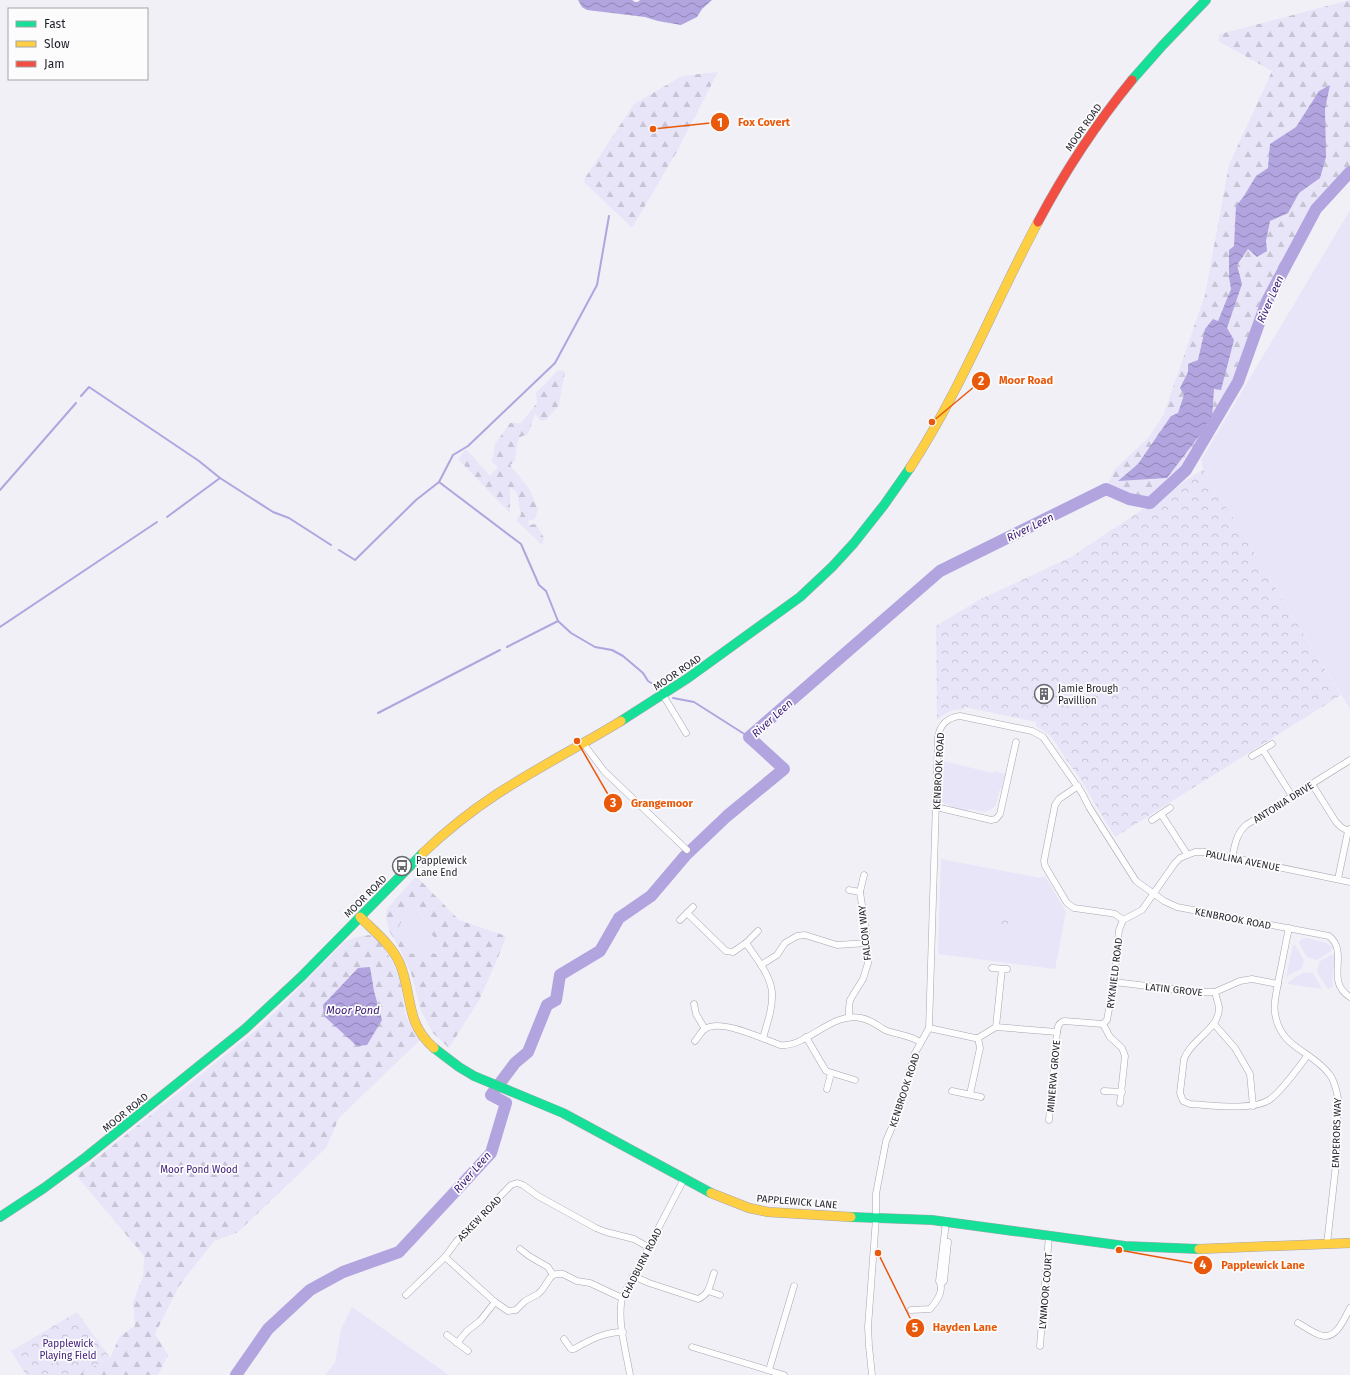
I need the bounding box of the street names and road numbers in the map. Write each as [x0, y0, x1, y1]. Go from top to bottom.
street label: MOOR ROAD [1063, 102, 1105, 154]
street label: MOOR ROAD [651, 652, 704, 693]
street label: KENBROOK ROAD [931, 732, 947, 810]
street label: ANTONIA DRIVE [1251, 780, 1316, 826]
street label: PAULINA AVENUE [1204, 848, 1281, 874]
street label: MOOR ROAD [342, 873, 389, 920]
street label: FALCON WAY [856, 904, 874, 961]
street label: KENBROOK ROAD [1194, 906, 1272, 932]
street label: RYKNIELD ROAD [1105, 937, 1125, 1009]
street label: LATIN GROVE [1144, 981, 1203, 999]
street label: MINERVA GROVE [1045, 1039, 1063, 1113]
street label: KENBROOK ROAD [887, 1052, 923, 1129]
street label: MOOR ROAD [100, 1091, 151, 1135]
street label: EMPERORS WAY [1330, 1097, 1344, 1168]
street label: PAPPLEWICK LANE [756, 1192, 838, 1212]
street label: ASKEW ROAD [455, 1194, 504, 1244]
street label: CHADBURN ROAD [619, 1226, 665, 1301]
street label: LYNMOOR COURT [1037, 1252, 1055, 1330]

